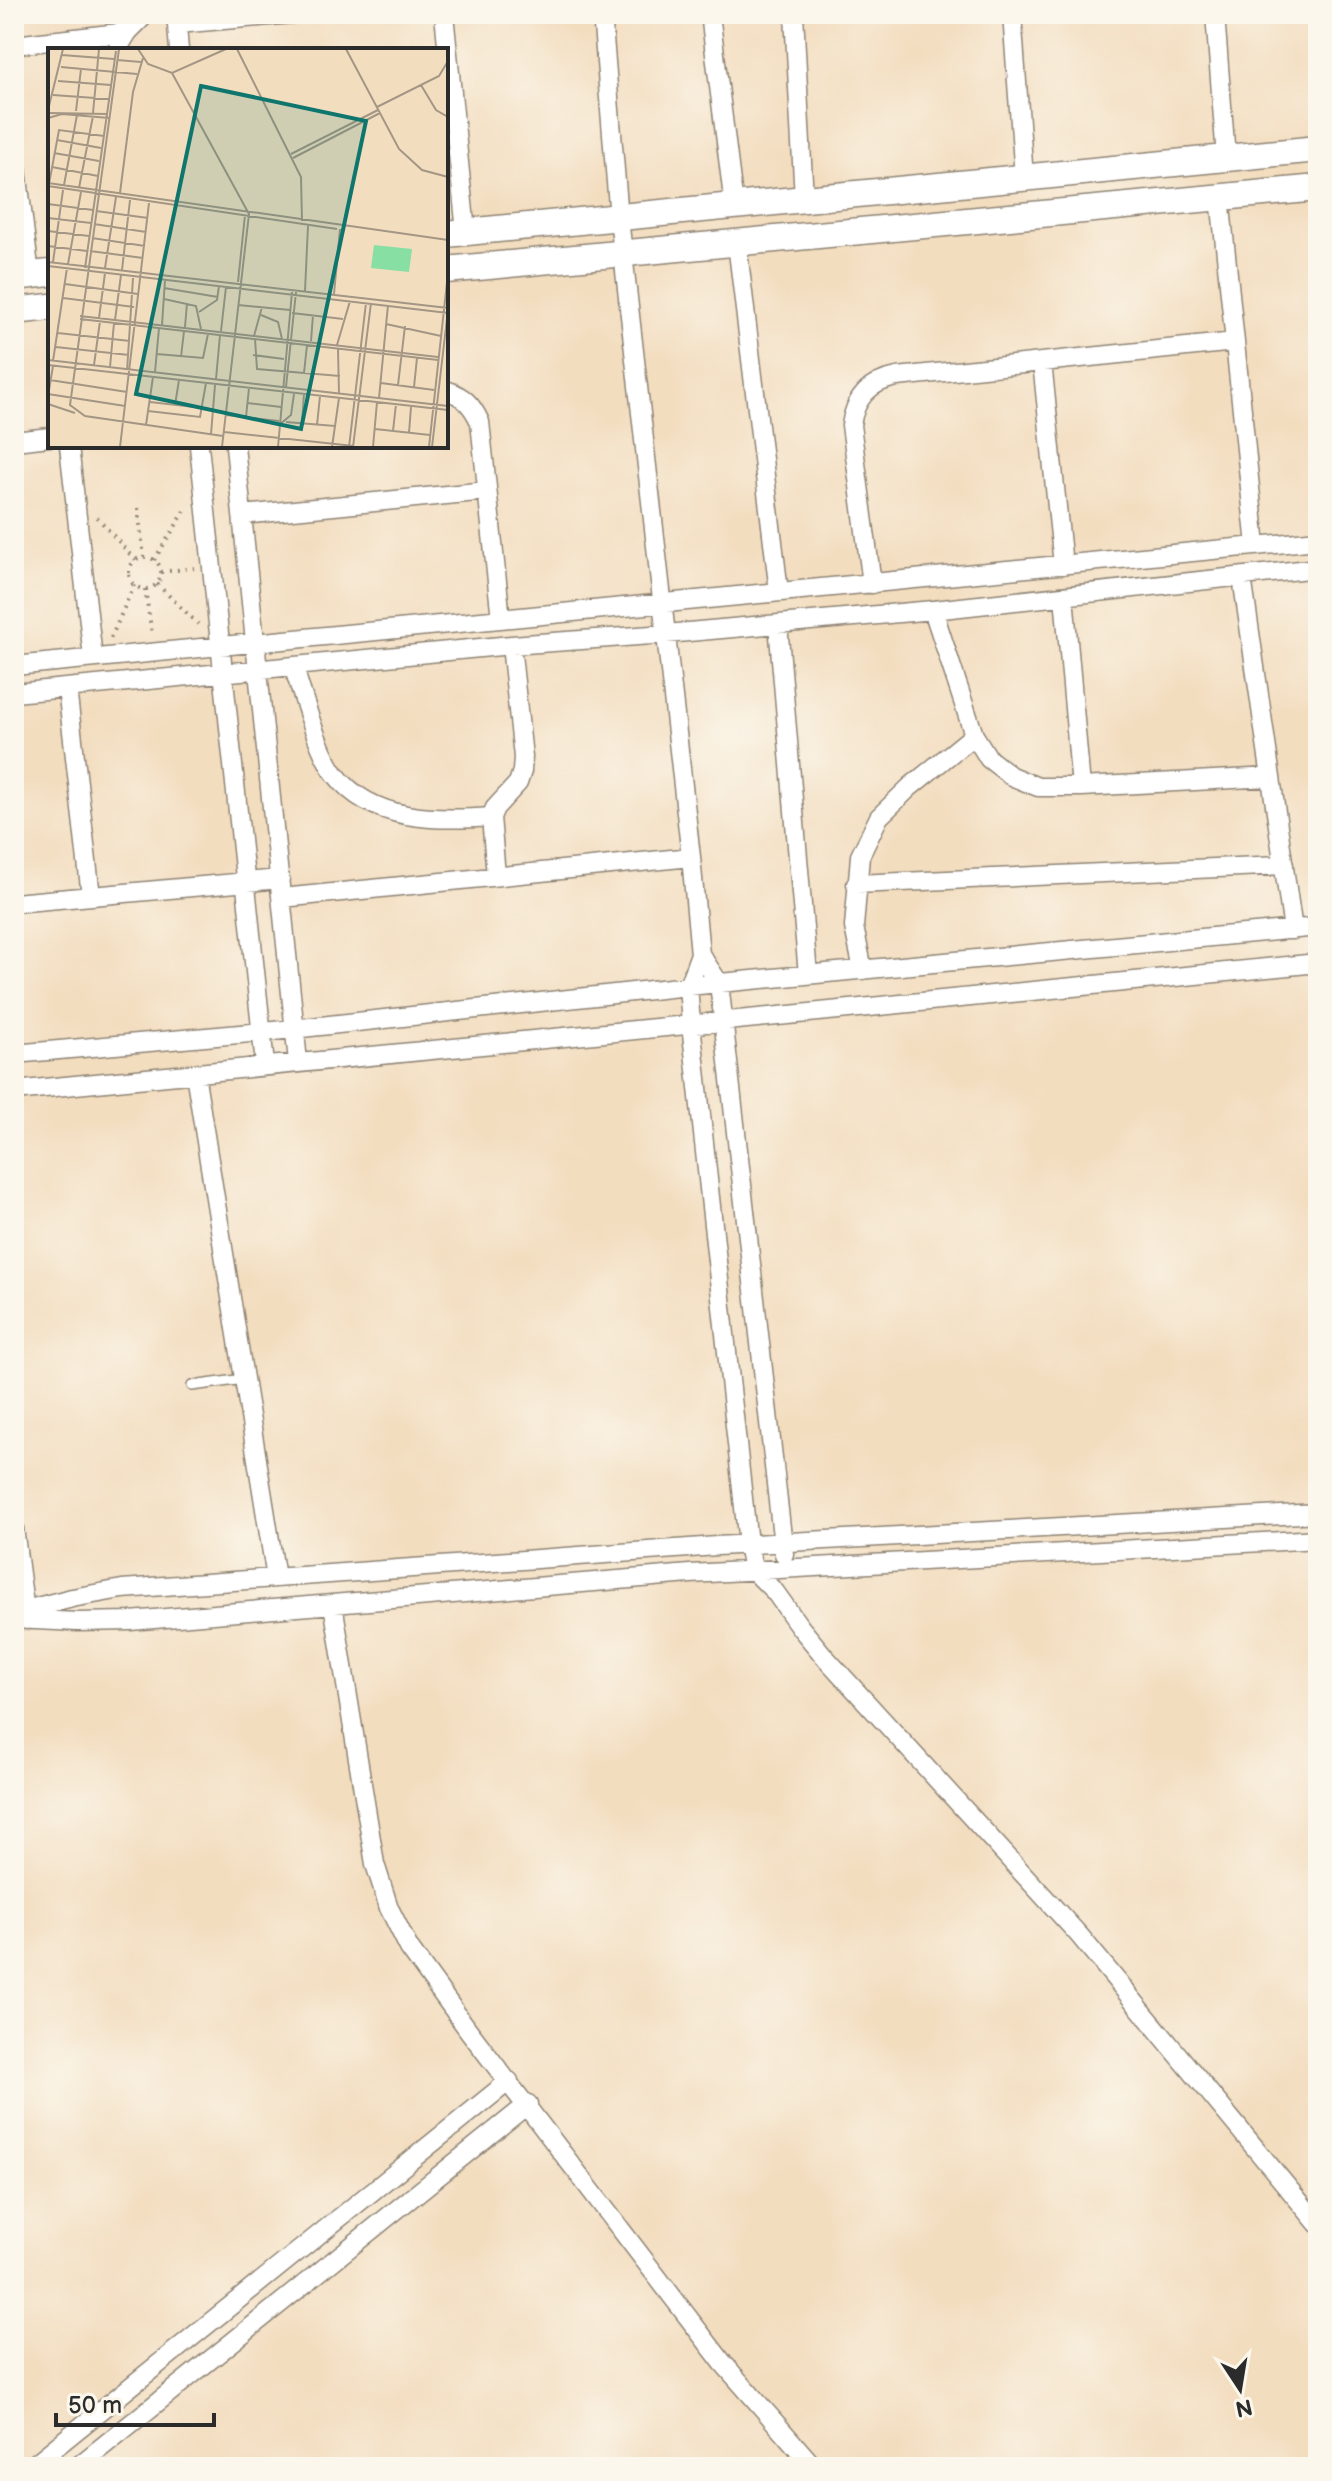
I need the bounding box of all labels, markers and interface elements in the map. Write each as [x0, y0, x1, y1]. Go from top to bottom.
inset map [48, 48, 448, 448]
north arrow [1200, 2349, 1280, 2429]
scale bar [56, 2377, 214, 2427]
text: 50 m [68, 2391, 122, 2420]
text: N [1233, 2392, 1255, 2422]

